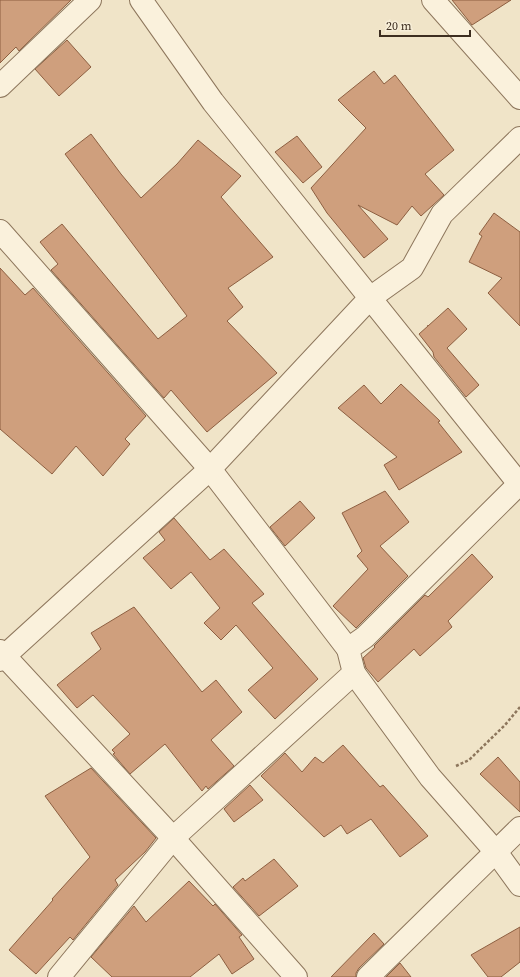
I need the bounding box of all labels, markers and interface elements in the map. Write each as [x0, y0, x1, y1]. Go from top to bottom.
scale bar [380, 12, 470, 38]
text: 20 m [386, 18, 412, 34]

